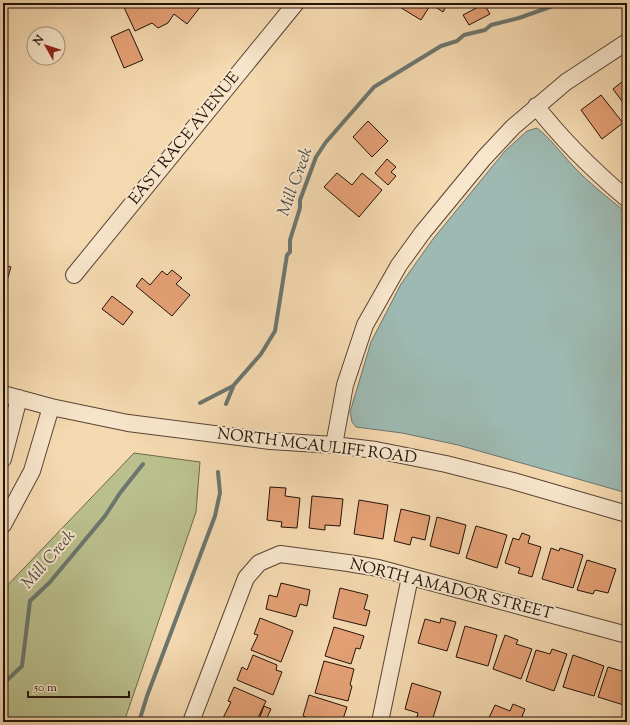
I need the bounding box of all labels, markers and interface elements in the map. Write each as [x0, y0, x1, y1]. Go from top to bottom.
north arrow [26, 26, 66, 66]
text: N [29, 32, 48, 50]
street label: EAST RACE AVENUE [124, 67, 246, 210]
water label: Mill Creek [273, 144, 320, 220]
street label: NORTH MCAULIFF ROAD [216, 423, 418, 471]
water label: Mill Creek [17, 525, 82, 595]
street label: NORTH AMADOR STREET [347, 554, 555, 626]
scale bar [28, 673, 129, 699]
text: 50 m [33, 679, 57, 697]

